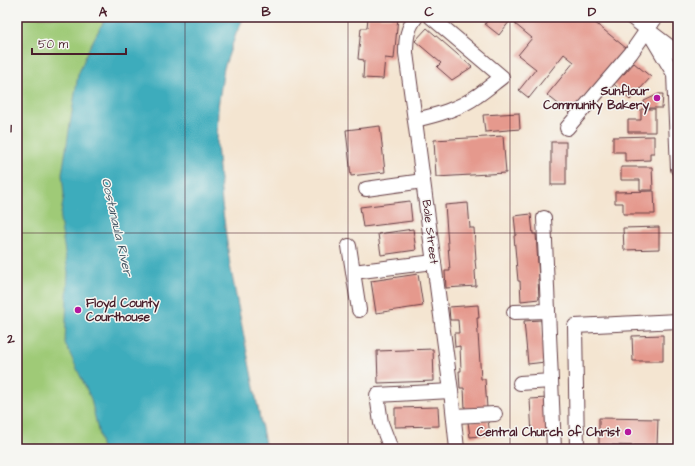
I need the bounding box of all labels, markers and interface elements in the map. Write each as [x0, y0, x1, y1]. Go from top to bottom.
text: A [99, 3, 108, 21]
text: B [261, 3, 271, 21]
text: C [424, 3, 434, 21]
text: D [588, 3, 597, 21]
scale bar [32, 30, 126, 56]
text: 50 m [38, 36, 69, 53]
place label: Sunflour Community Bakery [543, 83, 649, 115]
marker: Sunflour Community Bakery [652, 93, 662, 103]
text: 1 [10, 119, 12, 137]
water label: Oostanaula River [97, 176, 137, 280]
street label: Bale Street [418, 199, 442, 265]
place label: Floyd County Courthouse [86, 295, 160, 326]
marker: Floyd County Courthouse [73, 305, 83, 315]
text: 2 [6, 330, 15, 348]
place label: Central Church of Christ [477, 424, 620, 441]
marker: Central Church of Christ [623, 427, 633, 437]

